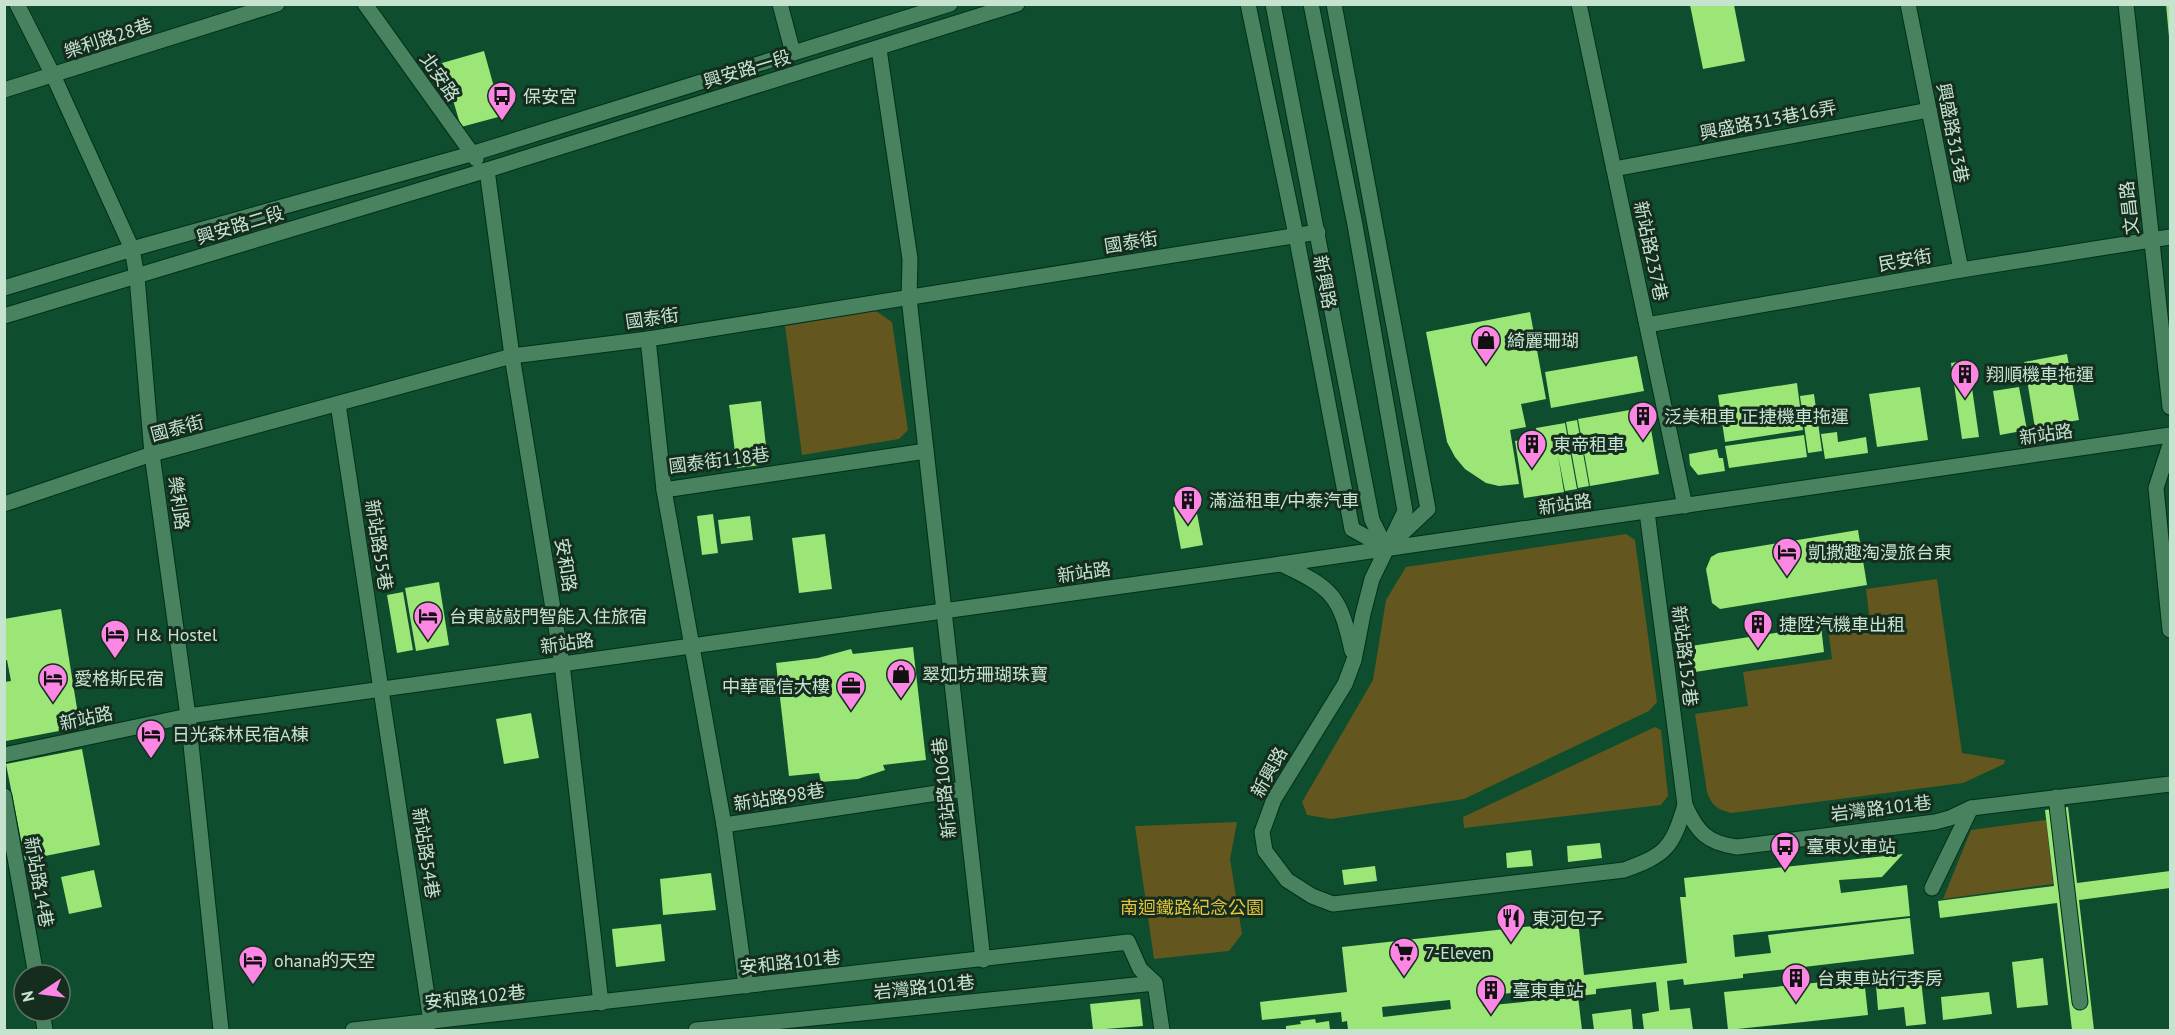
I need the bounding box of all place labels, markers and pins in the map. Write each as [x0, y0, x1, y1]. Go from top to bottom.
bus stop icon: 保安宮 [486, 80, 518, 122]
place label: 保安宮 [523, 85, 577, 108]
shop icon: 綺麗珊瑚 [1470, 324, 1502, 366]
place label: 綺麗珊瑚 [1507, 329, 1579, 352]
building icon: 翔順機車拖運 [1949, 358, 1981, 400]
place label: 翔順機車拖運 [1986, 363, 2094, 386]
building icon: 泛美租車 正捷機車拖運 [1627, 400, 1659, 442]
place label: 泛美租車 正捷機車拖運 [1664, 405, 1849, 428]
building icon: 東帝租車 [1516, 428, 1548, 470]
place label: 東帝租車 [1553, 433, 1625, 456]
building icon: 滿溢租車/中泰汽車 [1172, 484, 1204, 526]
place label: 滿溢租車/中泰汽車 [1209, 489, 1359, 512]
hotel icon: 凱撒趣淘漫旅台東 [1771, 536, 1803, 578]
place label: 凱撒趣淘漫旅台東 [1808, 541, 1952, 564]
hotel icon: 台東敲敲門智能入住旅宿 [412, 600, 444, 642]
place label: 台東敲敲門智能入住旅宿 [449, 605, 647, 628]
building icon: 捷陞汽機車出租 [1742, 608, 1774, 650]
place label: 捷陞汽機車出租 [1779, 613, 1905, 636]
hotel icon: H& Hostel [99, 618, 131, 660]
place label: H& Hostel [136, 623, 218, 646]
shop icon: 翠如坊珊瑚珠寶 [885, 658, 917, 700]
hotel icon: 愛格斯民宿 [37, 662, 69, 704]
place label: 翠如坊珊瑚珠寶 [922, 663, 1048, 686]
place label: 愛格斯民宿 [74, 667, 164, 690]
office icon: 中華電信大樓 [835, 670, 867, 712]
place label: 中華電信大樓 [722, 675, 830, 698]
hotel icon: 日光森林民宿A棟 [135, 718, 167, 760]
place label: 日光森林民宿A棟 [172, 723, 309, 746]
bus stop icon: 臺東火車站 [1769, 830, 1801, 872]
place label: 臺東火車站 [1806, 835, 1896, 858]
restaurant icon: 東河包子 [1495, 902, 1527, 944]
place label: 東河包子 [1532, 907, 1604, 930]
supermarket icon: 7-Eleven [1388, 936, 1420, 978]
place label: 7-Eleven [1425, 941, 1491, 964]
hotel icon: ohana的天空 [237, 944, 269, 986]
place label: ohana的天空 [274, 949, 375, 972]
building icon: 台東車站行李房 [1780, 962, 1812, 1004]
place label: 台東車站行李房 [1817, 967, 1943, 990]
building icon: 臺東車站 [1475, 974, 1507, 1016]
place label: 臺東車站 [1512, 979, 1584, 1002]

